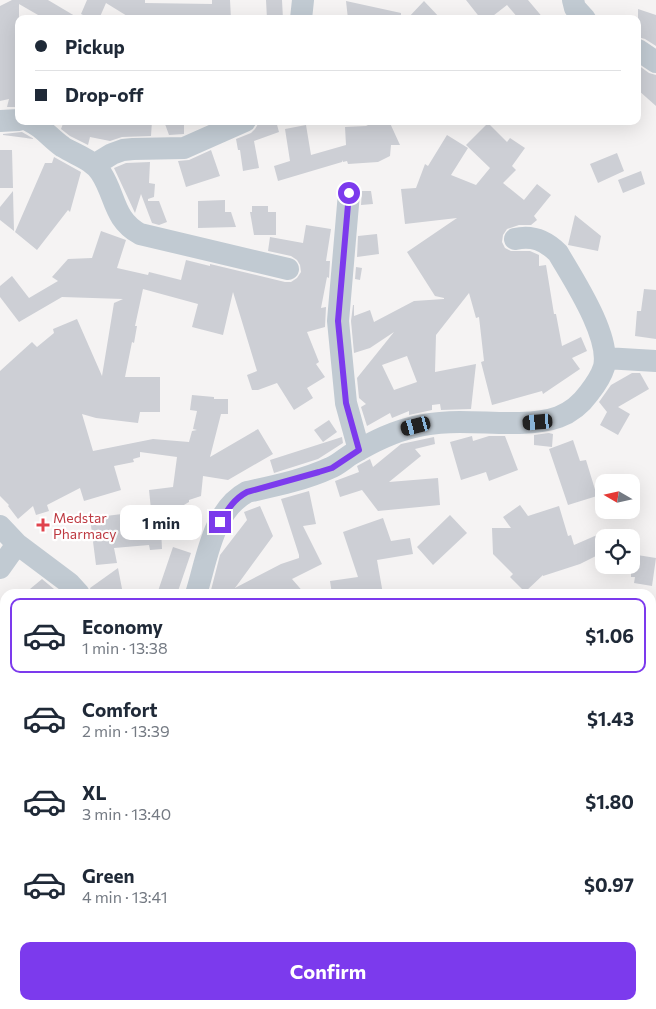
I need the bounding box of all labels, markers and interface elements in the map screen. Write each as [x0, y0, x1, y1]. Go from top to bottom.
text: Pickup [65, 35, 125, 58]
text: Drop-off [65, 83, 144, 106]
route start [338, 182, 360, 204]
car [522, 413, 553, 431]
car [399, 415, 432, 437]
north arrow [595, 474, 640, 519]
map controls [595, 474, 640, 574]
callout: 1 min [120, 504, 202, 540]
place label: Medstar Pharmacy [53, 509, 116, 542]
route end [209, 511, 231, 533]
text: 1 min [142, 513, 180, 532]
marker: Medstar Pharmacy [37, 519, 49, 531]
button: locate [595, 529, 640, 574]
icon: car [22, 613, 67, 658]
text: Economy [82, 615, 163, 638]
text: $1.06 [585, 624, 634, 647]
text: 1 min · 13:38 [82, 638, 168, 657]
icon: car [22, 696, 67, 741]
text: Comfort [82, 698, 158, 721]
text: $1.43 [587, 707, 634, 730]
text: 2 min · 13:39 [82, 721, 170, 740]
icon: car [22, 779, 67, 824]
text: XL [82, 781, 107, 804]
text: $1.80 [585, 790, 634, 813]
text: 3 min · 13:40 [82, 804, 171, 823]
icon: car [22, 862, 67, 907]
text: Green [82, 864, 134, 887]
text: $0.97 [584, 873, 634, 896]
text: 4 min · 13:41 [82, 887, 168, 906]
button: Confirm [20, 942, 636, 1000]

